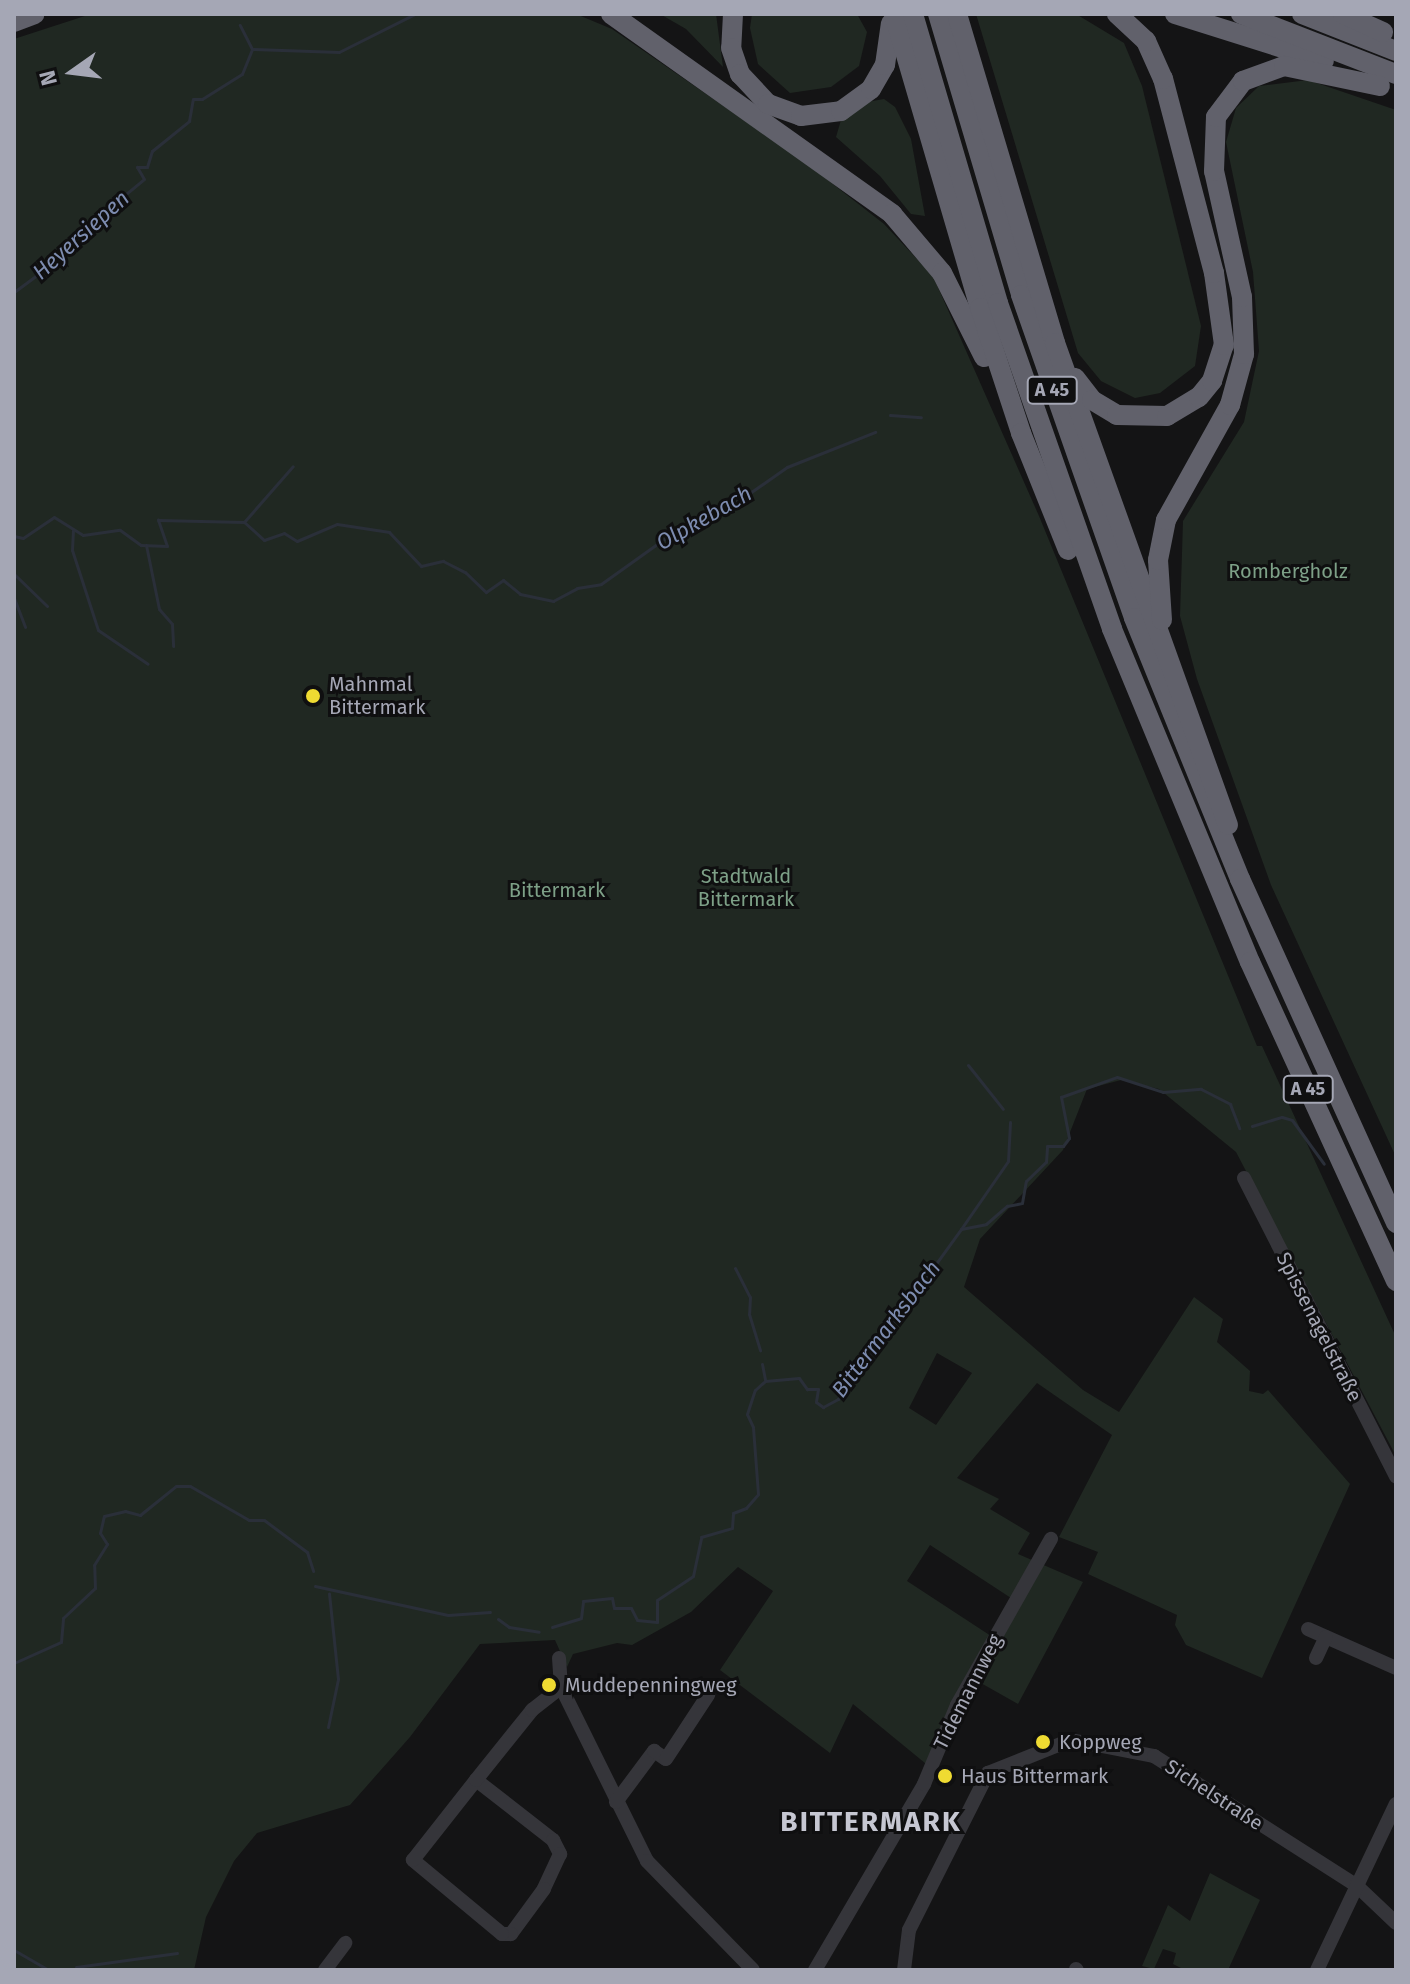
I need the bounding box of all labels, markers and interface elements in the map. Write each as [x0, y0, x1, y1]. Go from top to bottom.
north arrow [32, 32, 112, 112]
text: N [33, 68, 63, 88]
water label: Heyersiepen [27, 185, 135, 285]
road number: A 45 [1026, 376, 1078, 404]
water label: Olpkebach [652, 480, 756, 556]
park label: Rombergholz [1228, 559, 1348, 583]
place label: Mahnmal Bittermark [329, 672, 426, 719]
marker: Mahnmal Bittermark [304, 687, 322, 705]
park label: Stadtwald Bittermark [698, 865, 794, 912]
park label: Bittermark [509, 878, 605, 902]
road number: A 45 [1282, 1075, 1334, 1103]
street label: Spissenagelstraße [1271, 1248, 1367, 1406]
water label: Bittermarksbach [826, 1255, 946, 1403]
street label: Tidemannweg [929, 1630, 1007, 1754]
place label: Muddepenningweg [565, 1673, 737, 1697]
marker: Muddepenningweg [540, 1676, 558, 1694]
place label: Koppweg [1059, 1730, 1142, 1754]
marker: Koppweg [1034, 1733, 1052, 1751]
street label: Sichelstraße [1161, 1754, 1267, 1836]
place label: Haus Bittermark [961, 1764, 1108, 1788]
marker: Haus Bittermark [936, 1767, 954, 1785]
district label: BITTERMARK [780, 1805, 962, 1839]

